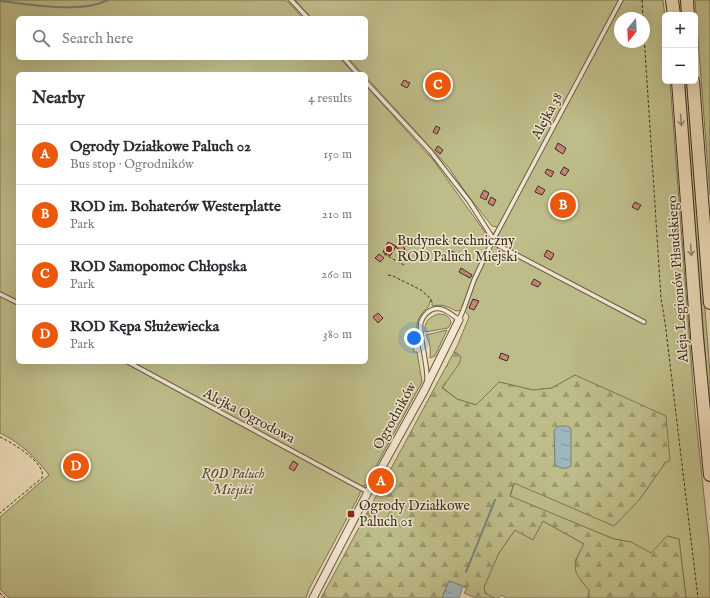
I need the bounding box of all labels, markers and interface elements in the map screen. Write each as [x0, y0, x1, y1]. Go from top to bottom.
north arrow [614, 12, 650, 48]
map controls [662, 12, 698, 84]
button: + [662, 12, 698, 48]
search box [16, 16, 368, 60]
icon: search [30, 27, 52, 49]
text: Search here [62, 29, 133, 48]
button: − [662, 48, 698, 84]
pin: C [425, 70, 451, 100]
text: Nearby [32, 88, 85, 109]
text: 4 results [308, 90, 352, 107]
street label: Alejka 38 [527, 90, 567, 143]
one-way arrow [678, 113, 685, 126]
text: Ogrody Działkowe Paluch 02 [70, 137, 251, 156]
text: A [41, 146, 49, 163]
text: 150 m [323, 146, 352, 163]
text: Bus stop · Ogrodników [70, 156, 194, 173]
pin: B [550, 190, 576, 220]
street label: Aleja Legionów Piłsudskiego [663, 194, 693, 364]
text: ROD im. Bohaterów Westerplatte [70, 197, 281, 216]
text: B [41, 206, 49, 223]
text: 210 m [322, 206, 352, 223]
text: Park [70, 216, 95, 233]
place label: Budynek techniczny ROD Paluch Miejski [397, 232, 518, 266]
one-way arrow [687, 243, 694, 256]
marker: Budynek techniczny ROD Paluch Miejski [384, 244, 394, 254]
text: ROD Samopomoc Chłopska [70, 257, 247, 276]
text: C [40, 266, 50, 283]
text: 260 m [321, 266, 352, 283]
text: Park [70, 276, 95, 293]
text: ROD Kępa Służewiecka [70, 317, 219, 336]
text: D [40, 326, 50, 343]
text: 380 m [323, 326, 352, 343]
your location [404, 328, 424, 348]
text: Park [70, 336, 95, 353]
street label: Ogrodników [369, 378, 421, 453]
street label: Alejka Ogrodowa [199, 384, 299, 448]
pin: D [63, 451, 89, 481]
park label: ROD Paluch Miejski [201, 465, 265, 499]
pin: A [368, 466, 394, 496]
place label: Ogrody Działkowe Paluch 01 [359, 497, 470, 531]
marker: Ogrody Działkowe Paluch 01 [346, 509, 356, 519]

